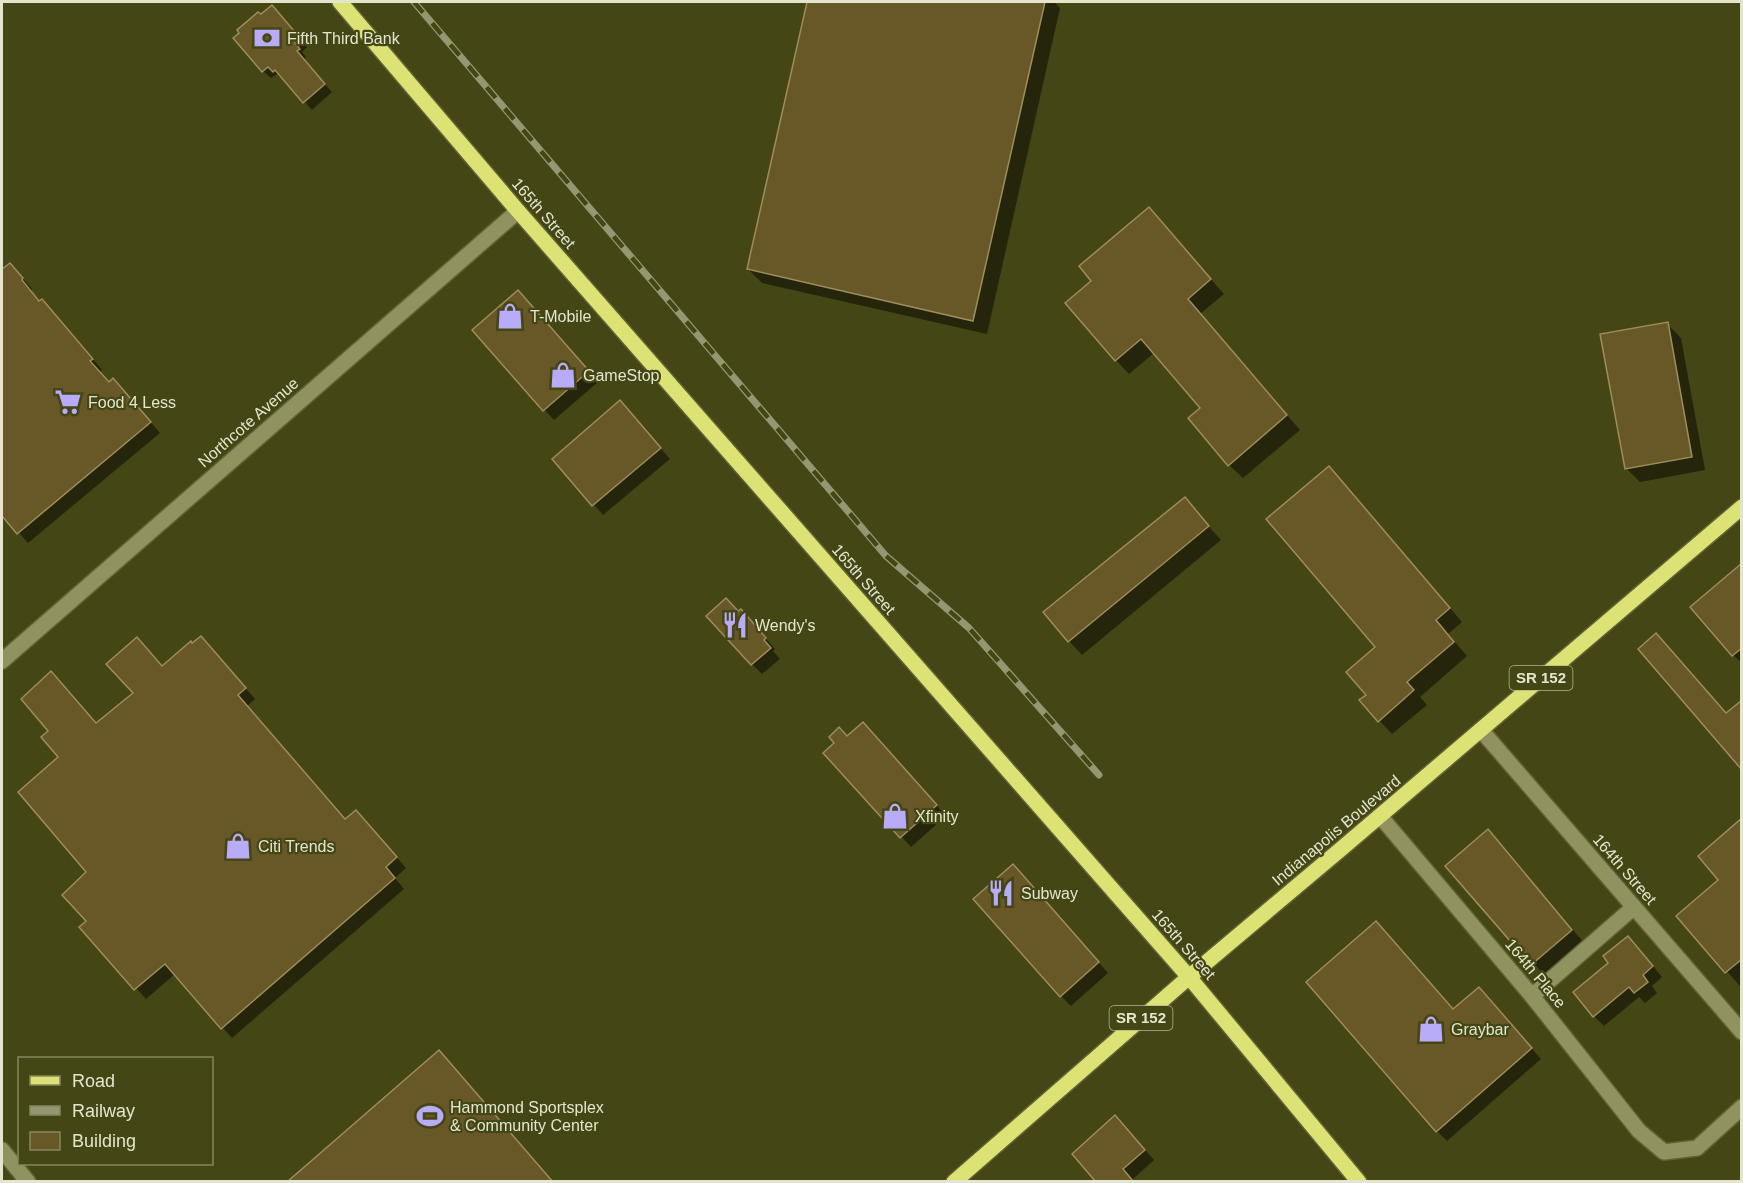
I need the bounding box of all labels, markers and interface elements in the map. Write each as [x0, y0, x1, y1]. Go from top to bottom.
bank icon: Fifth Third Bank [252, 23, 282, 53]
place label: Fifth Third Bank [287, 30, 401, 47]
street label: 165th Street [509, 175, 579, 252]
shop icon: T-Mobile [495, 301, 525, 331]
place label: T-Mobile [530, 308, 591, 325]
shop icon: GameStop [548, 360, 578, 390]
place label: GameStop [583, 367, 660, 384]
street label: Northcote Avenue [195, 374, 302, 470]
supermarket icon: Food 4 Less [53, 387, 83, 417]
place label: Food 4 Less [88, 394, 176, 411]
street label: 165th Street [829, 541, 899, 618]
restaurant icon: Wendy's [720, 610, 750, 640]
place label: Wendy's [755, 617, 816, 634]
road number: SR 152 [1510, 666, 1572, 690]
street label: Indianapolis Boulevard [1269, 772, 1404, 889]
shop icon: Xfinity [880, 801, 910, 831]
place label: Xfinity [915, 808, 959, 825]
shop icon: Citi Trends [223, 831, 253, 861]
street label: 164th Street [1590, 831, 1660, 908]
place label: Citi Trends [258, 838, 334, 855]
restaurant icon: Subway [986, 878, 1016, 908]
place label: Subway [1021, 885, 1078, 902]
street label: 165th Street [1149, 906, 1219, 983]
street label: 164th Place [1502, 935, 1569, 1011]
road number: SR 152 [1110, 1006, 1172, 1030]
shop icon: Graybar [1416, 1014, 1446, 1044]
place label: Graybar [1451, 1021, 1509, 1038]
legend [18, 1057, 213, 1165]
text: Road [72, 1071, 115, 1091]
place label: Hammond Sportsplex & Community Center [450, 1099, 604, 1134]
text: Railway [72, 1101, 135, 1121]
sports icon: Hammond Sportsplex & Community Center [415, 1101, 445, 1131]
text: Building [72, 1131, 136, 1151]

